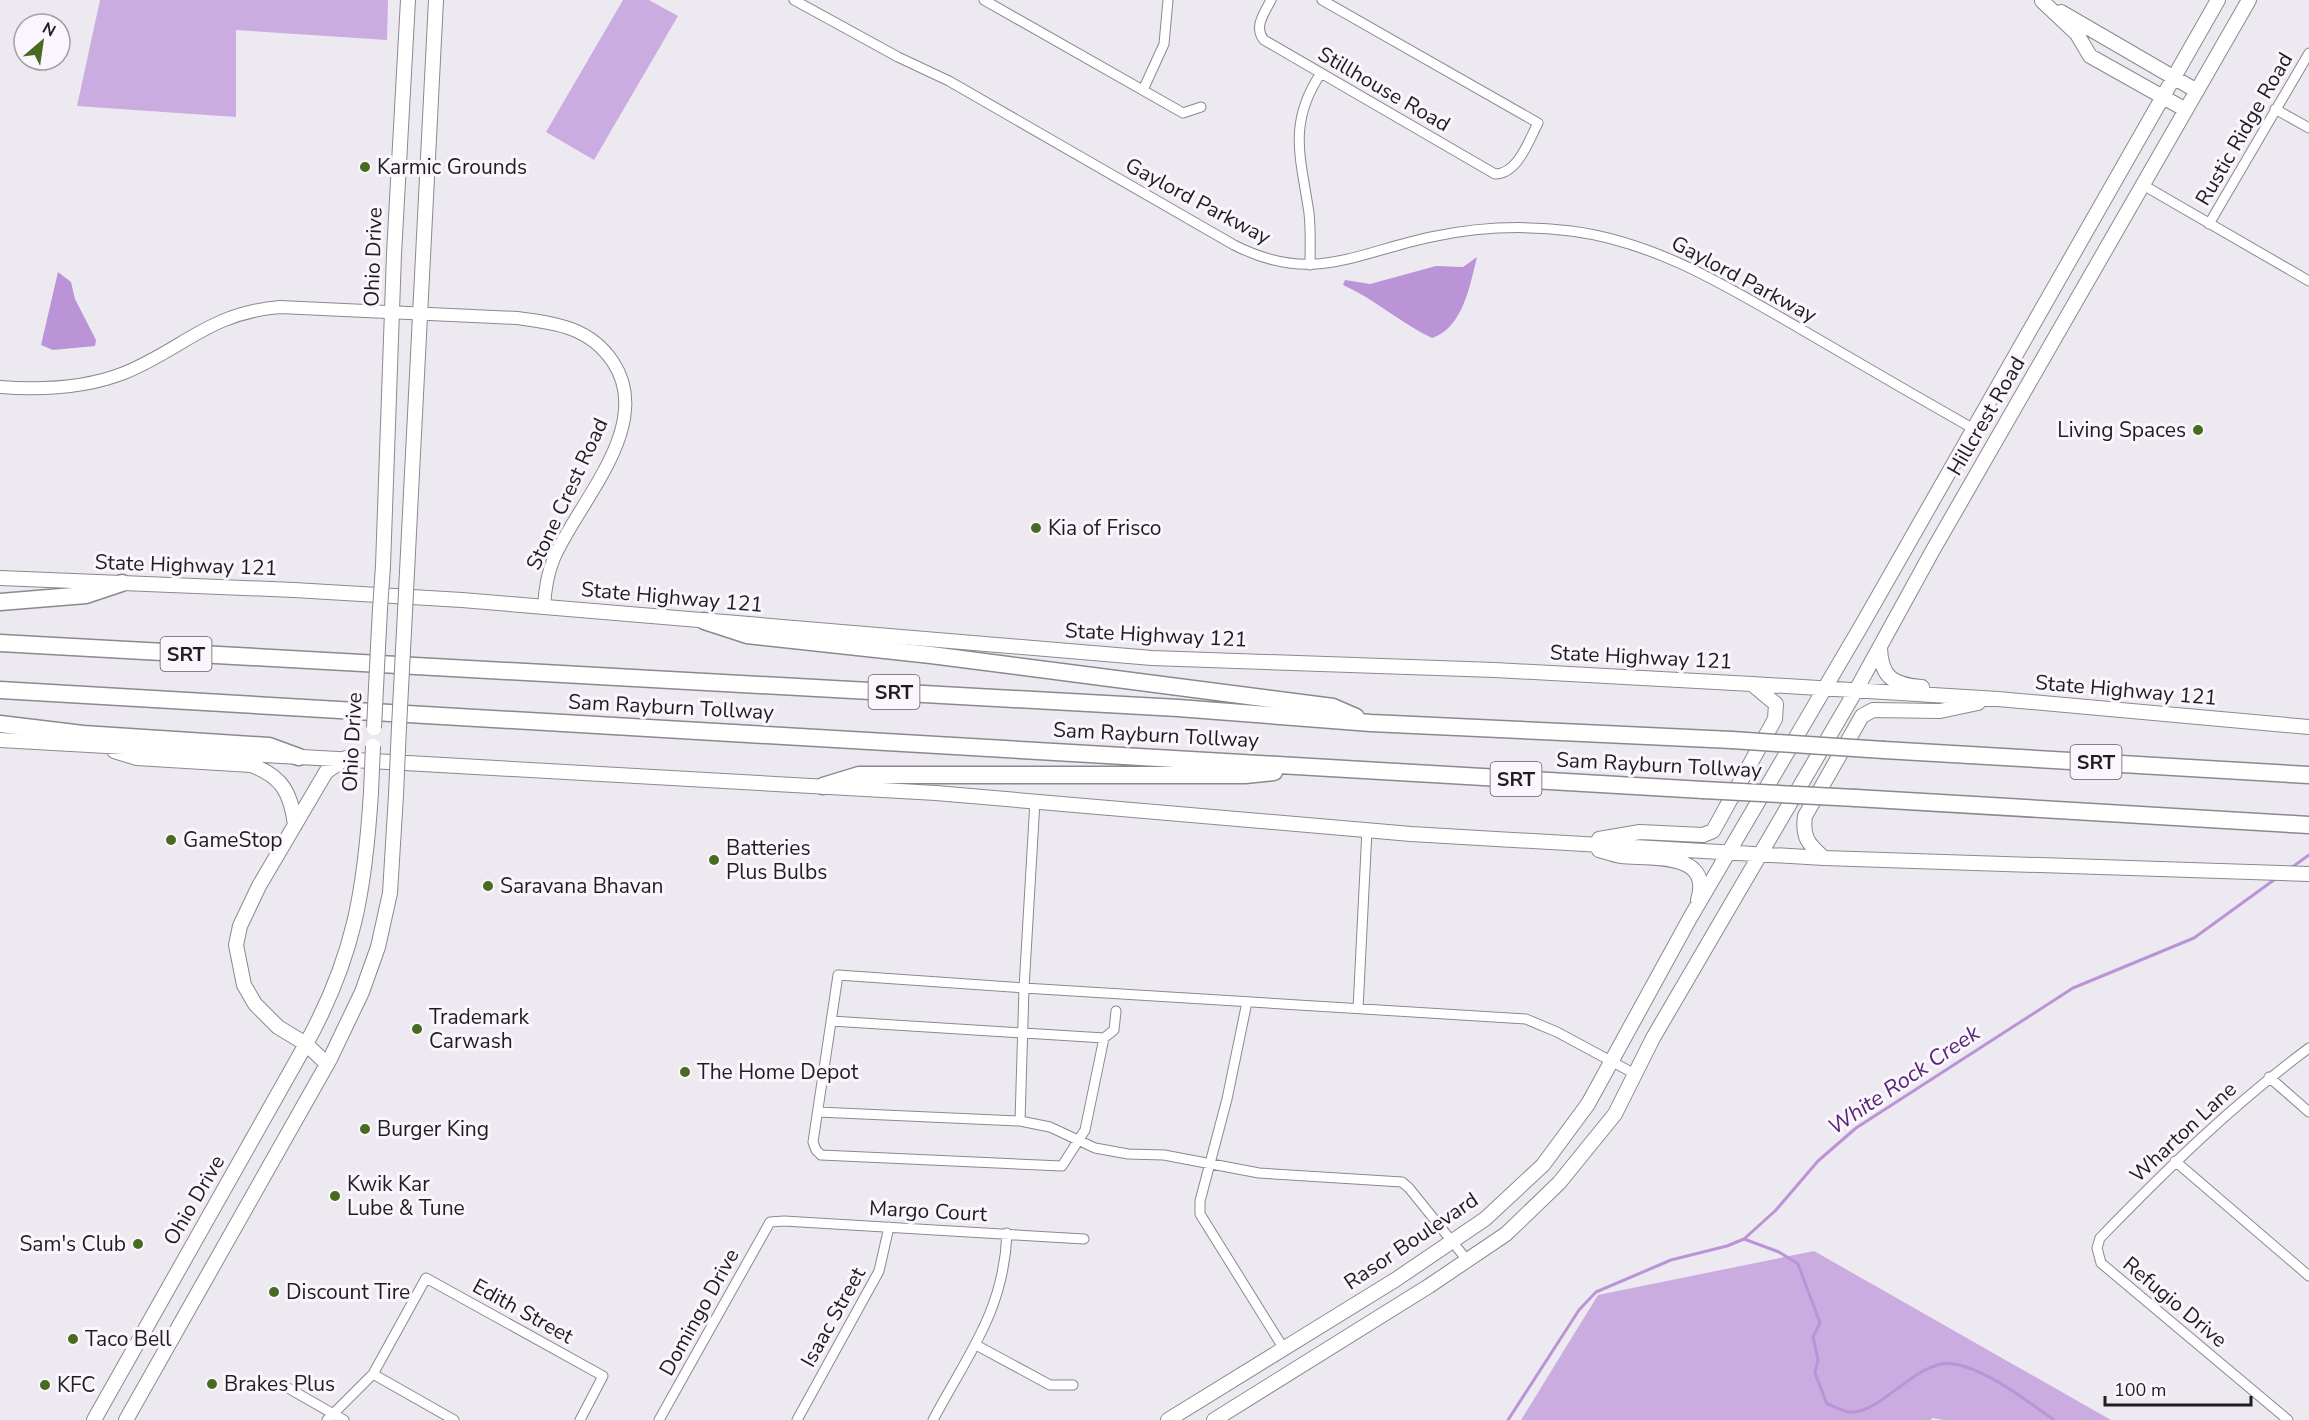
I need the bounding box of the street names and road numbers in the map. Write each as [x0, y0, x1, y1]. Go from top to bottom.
street label: Stillhouse Road [1313, 40, 1455, 138]
street label: Rustic Ridge Road [2189, 47, 2299, 211]
street label: Gaylord Parkway [1120, 151, 1276, 251]
street label: Ohio Drive [357, 207, 389, 307]
street label: Gaylord Parkway [1666, 229, 1822, 329]
street label: Hillcrest Road [1941, 351, 2031, 481]
street label: Stone Crest Road [520, 413, 614, 575]
street label: State Highway 121 [94, 548, 278, 582]
street label: State Highway 121 [580, 575, 764, 619]
street label: State Highway 121 [1064, 616, 1248, 654]
road number: SRT [160, 637, 212, 671]
street label: State Highway 121 [1549, 638, 1733, 676]
street label: State Highway 121 [2034, 668, 2218, 712]
road number: SRT [868, 675, 920, 709]
street label: Sam Rayburn Tollway [567, 688, 775, 726]
street label: Ohio Drive [335, 691, 369, 793]
street label: Sam Rayburn Tollway [1052, 716, 1260, 754]
road number: SRT [2070, 745, 2122, 779]
street label: Sam Rayburn Tollway [1555, 746, 1763, 784]
road number: SRT [1490, 762, 1541, 796]
street label: Wharton Lane [2124, 1075, 2242, 1189]
street label: Ohio Drive [157, 1150, 231, 1250]
street label: Rasor Boulevard [1339, 1186, 1483, 1296]
street label: Margo Court [868, 1194, 988, 1228]
street label: Domingo Drive [653, 1243, 745, 1381]
street label: Refugio Drive [2117, 1250, 2233, 1354]
street label: Isaac Street [794, 1261, 872, 1372]
street label: Edith Street [468, 1272, 579, 1351]

